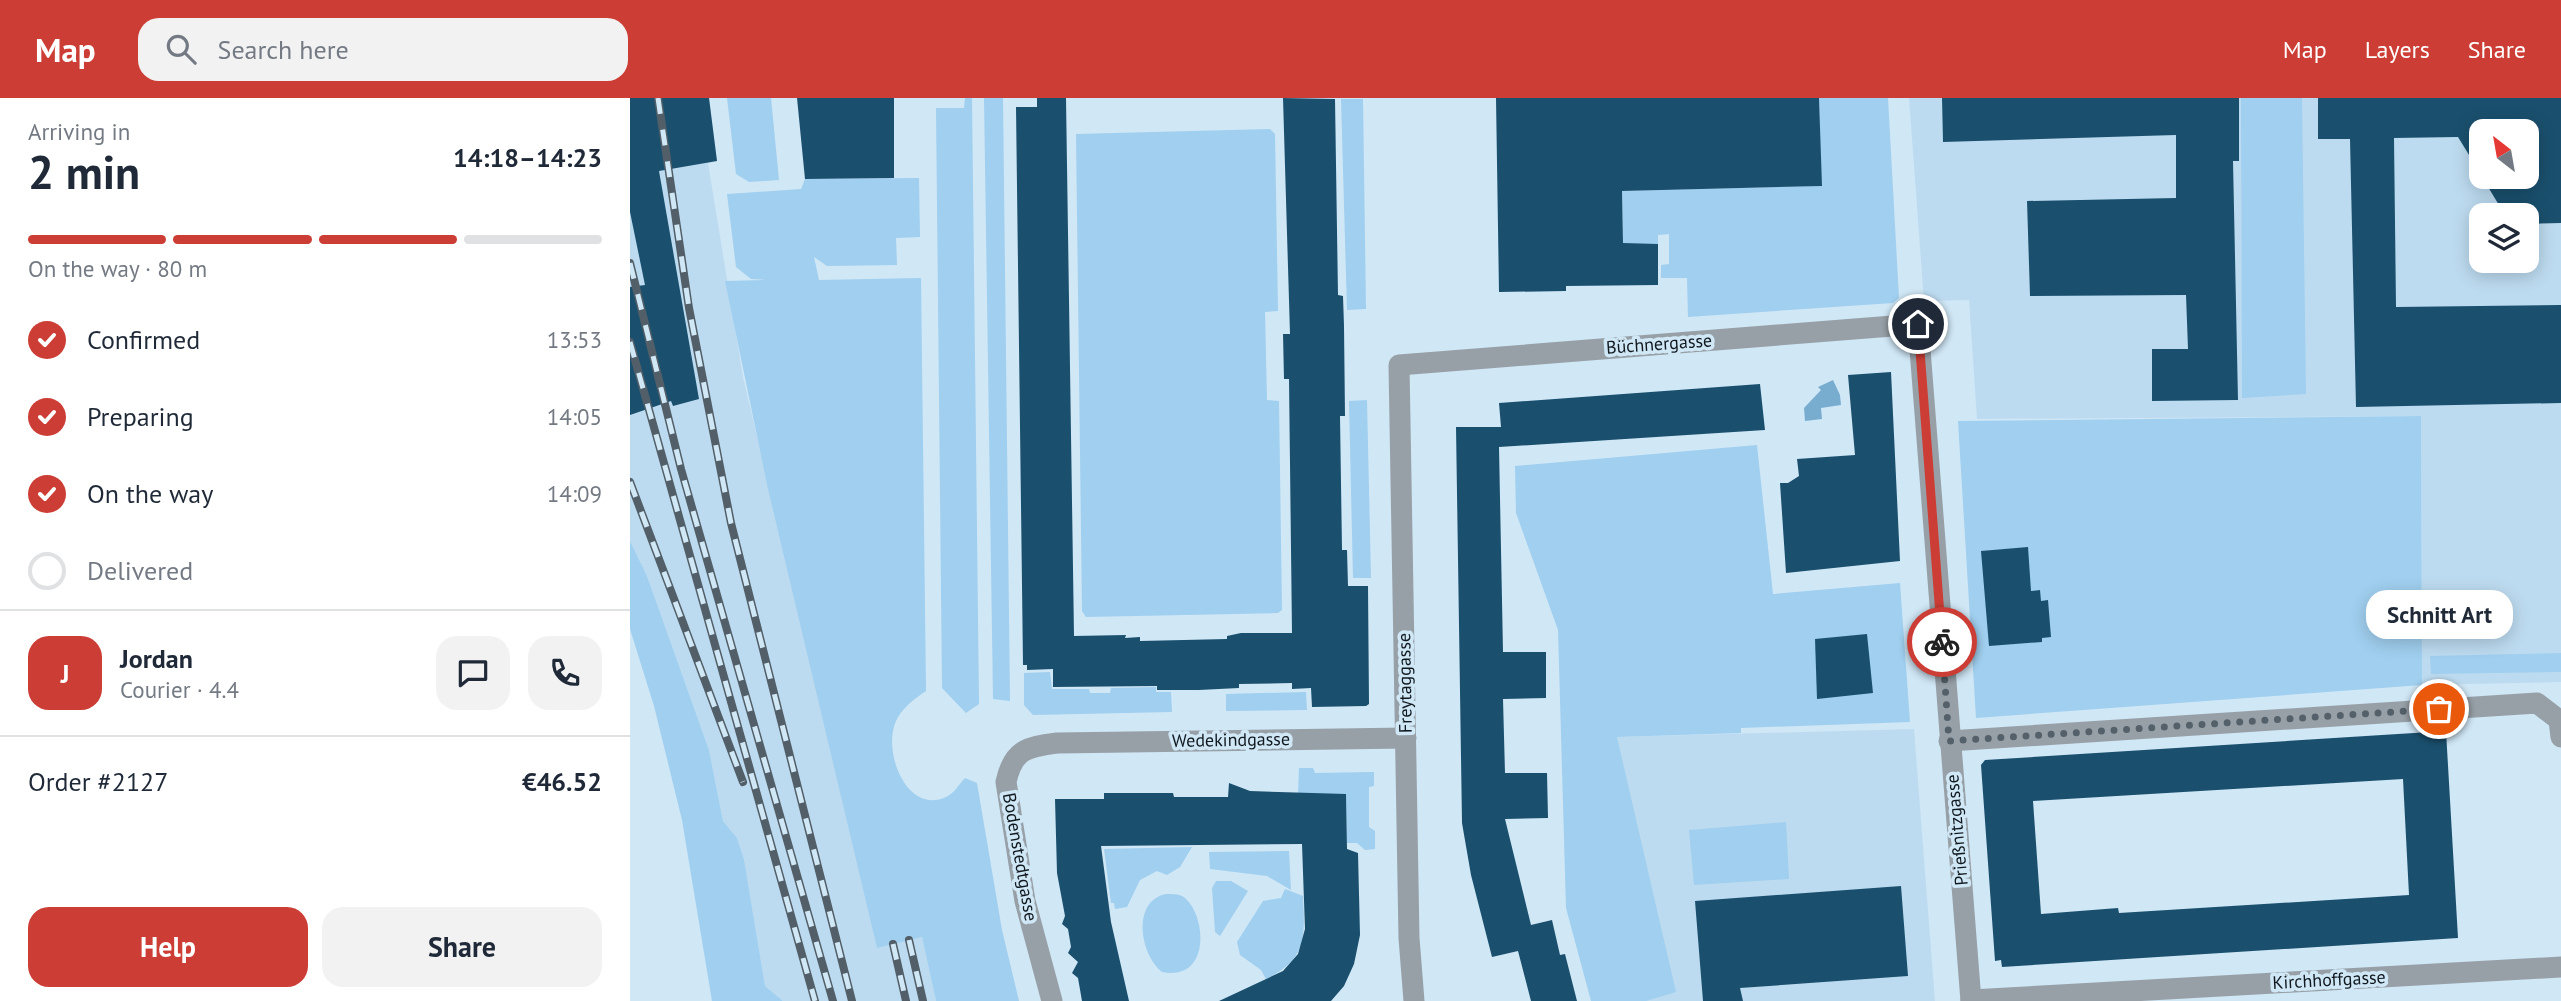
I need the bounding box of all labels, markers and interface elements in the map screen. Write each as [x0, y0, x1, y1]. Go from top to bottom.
search box [138, 18, 628, 81]
text: Map [35, 28, 96, 71]
icon: search [162, 30, 200, 68]
text: Search here [218, 33, 349, 66]
text: Map [2283, 34, 2327, 65]
text: Layers [2365, 34, 2430, 65]
text: Share [2468, 34, 2526, 65]
text: Arriving in [28, 117, 130, 146]
north arrow [2469, 119, 2539, 189]
map controls [2469, 119, 2539, 273]
text: 14:18–14:23 [453, 141, 602, 174]
text: 2 min [28, 142, 140, 202]
button: layers [2469, 203, 2539, 273]
text: On the way · 80 m [28, 254, 207, 283]
pin [1888, 294, 1948, 354]
icon: home [1899, 305, 1937, 343]
icon: check [28, 321, 66, 359]
text: Confirmed [87, 323, 200, 356]
text: 13:53 [547, 325, 602, 354]
street label: Büchnergasse [1605, 328, 1713, 359]
icon: check [28, 398, 66, 436]
text: Preparing [87, 400, 194, 433]
text: 14:05 [547, 402, 602, 431]
icon: check [28, 475, 66, 513]
text: On the way [87, 477, 213, 510]
text: 14:09 [547, 479, 602, 508]
text: Delivered [87, 554, 193, 587]
callout: Schnitt Art [2366, 590, 2512, 639]
text: Schnitt Art [2387, 600, 2492, 629]
courier [1907, 607, 1977, 677]
icon: bike [1923, 623, 1961, 661]
street label: Freytaggasse [1392, 633, 1417, 733]
button: chat [436, 636, 510, 710]
button: phone [528, 636, 602, 710]
text: Jordan [120, 642, 193, 675]
text: J [61, 657, 69, 690]
text: Courier · 4.4 [120, 675, 239, 704]
pin [2409, 679, 2469, 739]
icon: bag [2420, 690, 2458, 728]
street label: Wedekindgasse [1172, 727, 1290, 752]
text: Order #2127 [28, 765, 168, 798]
text: €46.52 [522, 765, 602, 798]
street label: Prießnitzgasse [1940, 773, 1973, 887]
street label: Bodenstedtgasse [998, 791, 1043, 923]
button: Help [28, 907, 308, 987]
button: Share [322, 907, 602, 987]
street label: Kirchhoffgasse [2272, 965, 2386, 994]

